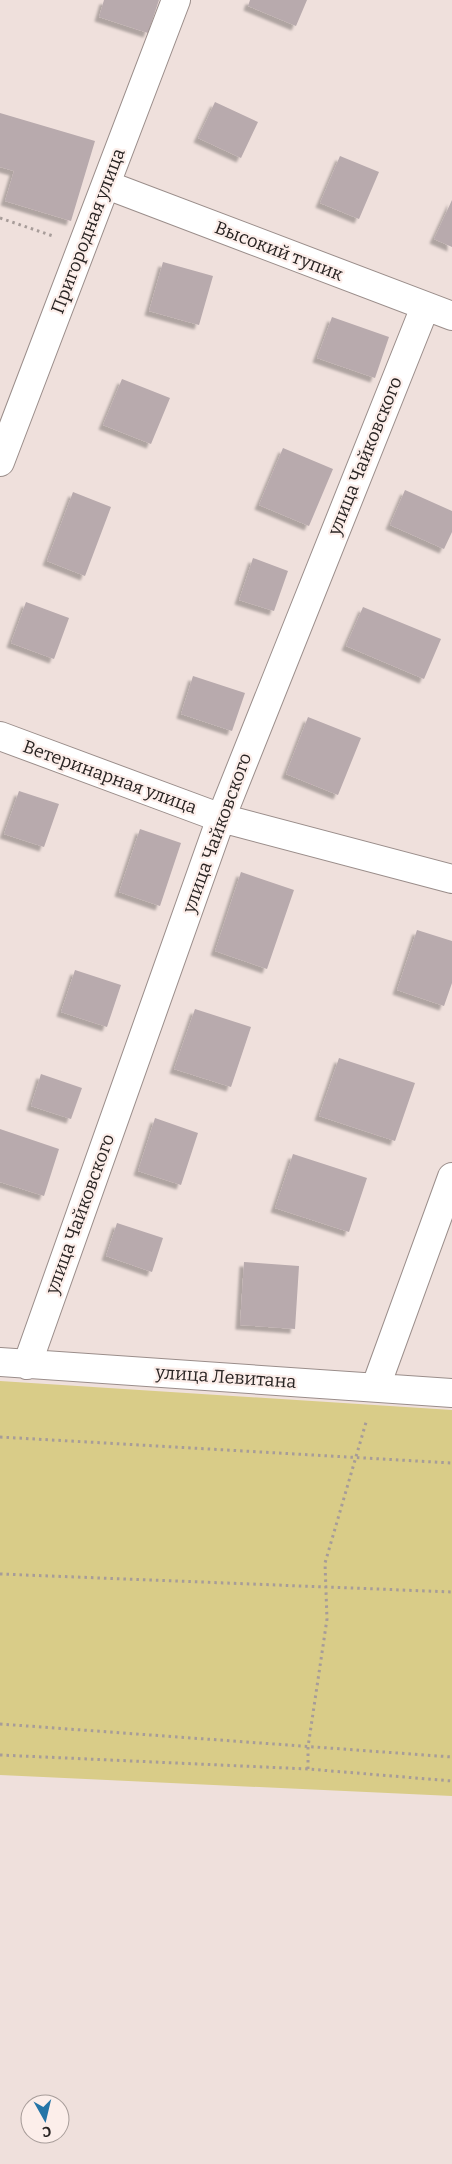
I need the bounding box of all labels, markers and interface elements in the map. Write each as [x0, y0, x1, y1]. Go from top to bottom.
street label: Пригородная улица [46, 145, 130, 317]
street label: Высокий тупик [212, 216, 347, 286]
street label: улица Чайковского [323, 374, 407, 539]
street label: Ветеринарная улица [20, 735, 200, 819]
street label: улица Чайковского [177, 750, 256, 917]
street label: улица Чайковского [40, 1131, 119, 1298]
street label: улица Левитана [154, 1361, 297, 1393]
north arrow [20, 2094, 70, 2144]
text: С [41, 2122, 52, 2140]

